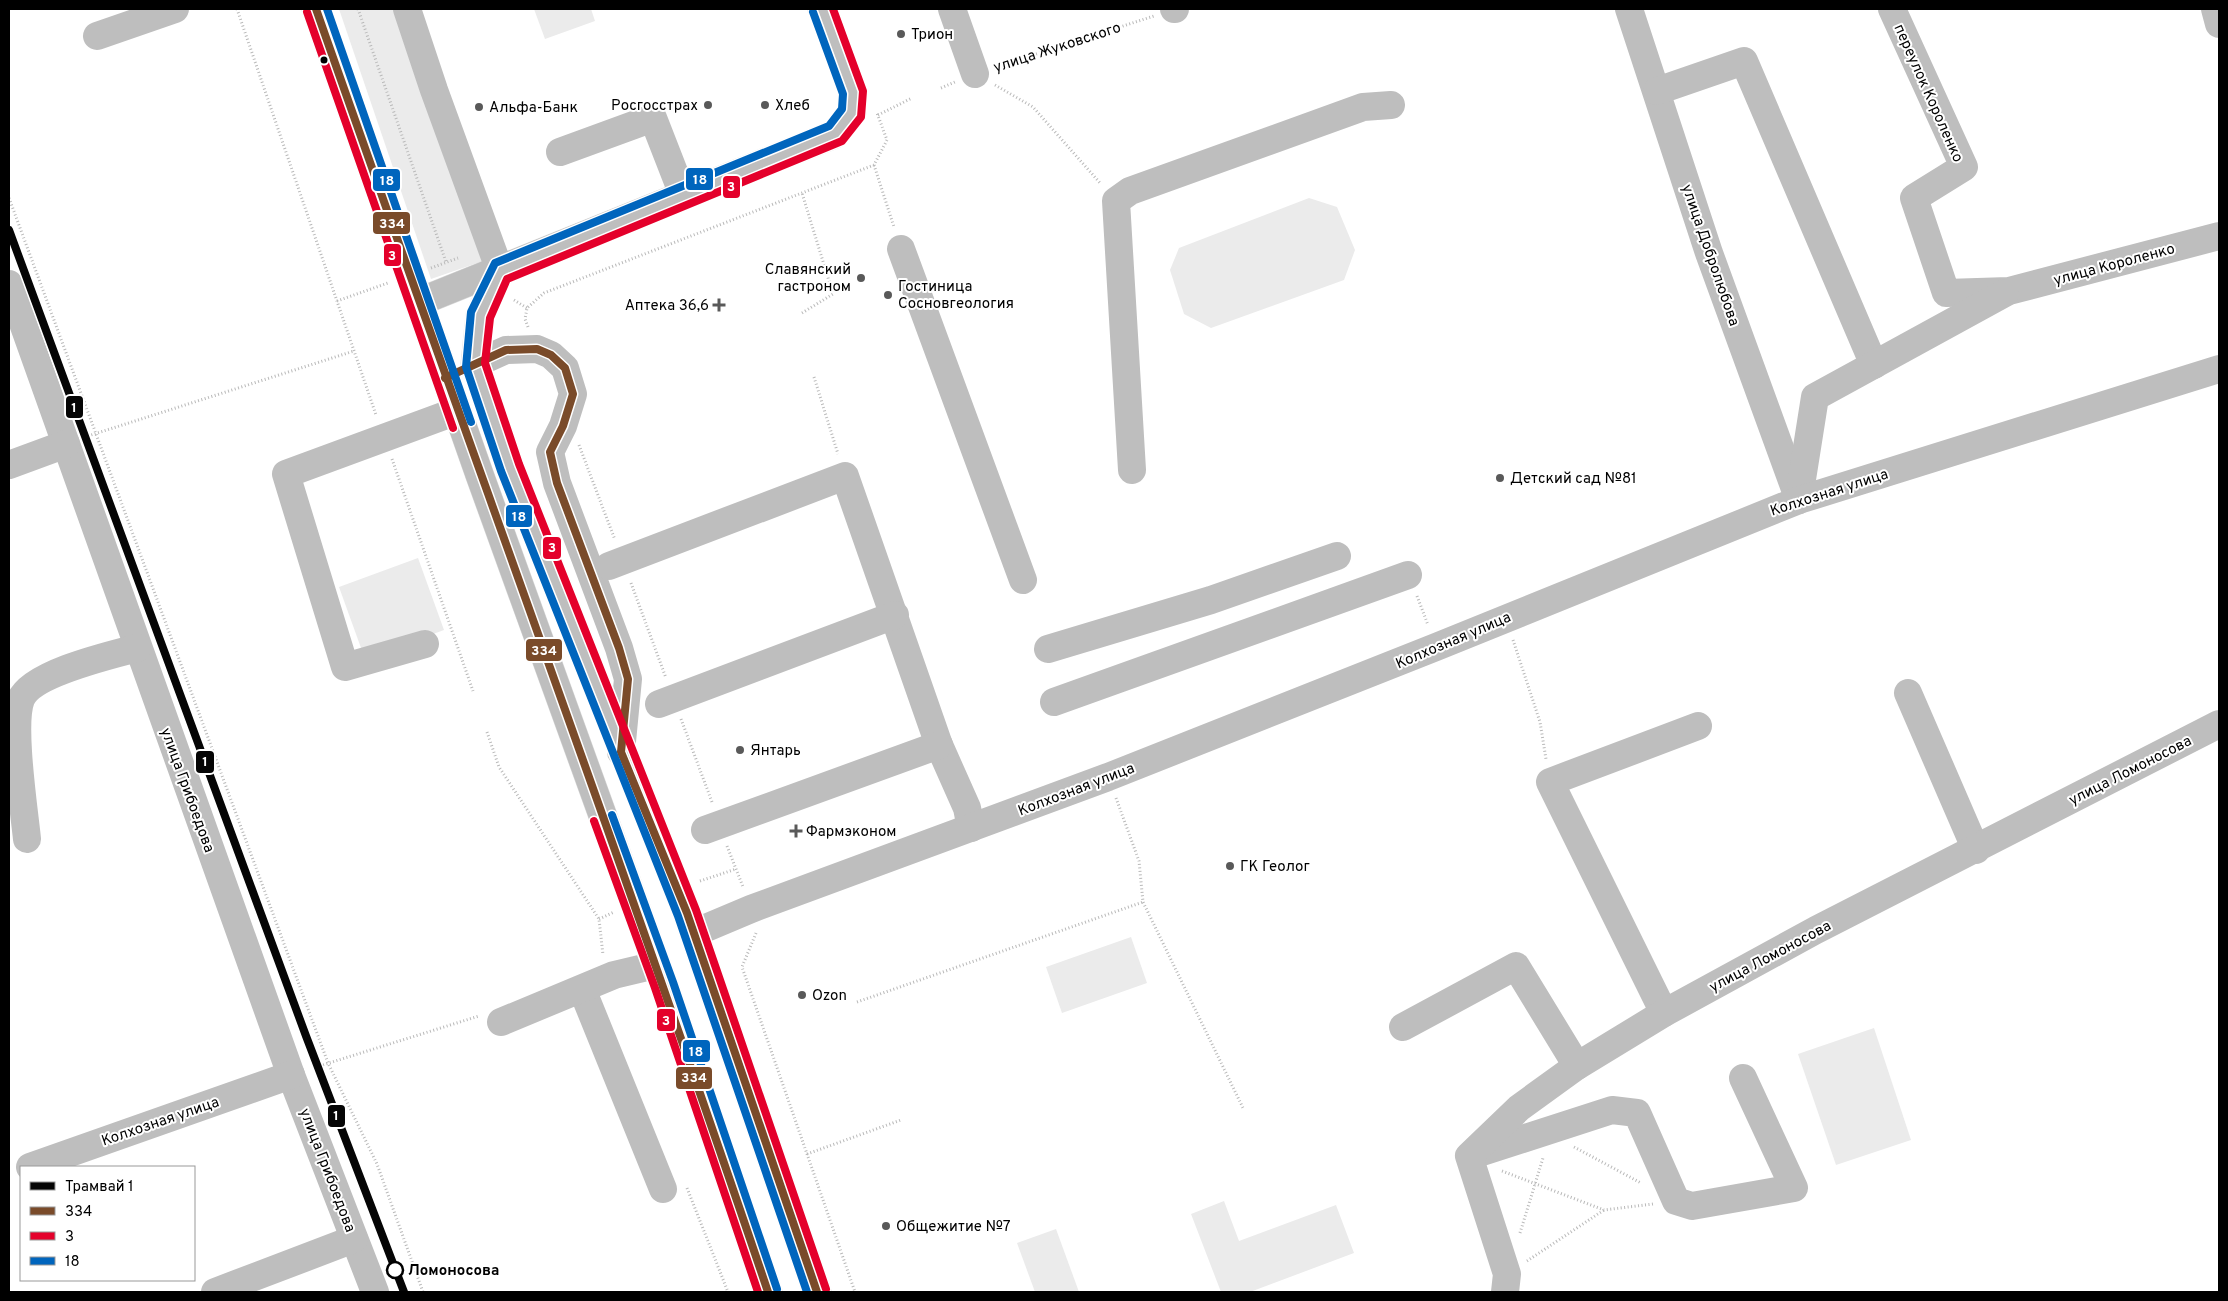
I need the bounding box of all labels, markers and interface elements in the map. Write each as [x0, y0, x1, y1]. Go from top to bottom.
street label: улица Жуковского [991, 19, 1124, 78]
street label: переулок Короленко [1889, 22, 1967, 166]
place label: Трион [911, 26, 953, 45]
marker: Трион [895, 28, 907, 40]
unlabelled marker [319, 55, 329, 65]
place label: Росгосстрах [611, 97, 698, 116]
place label: Хлеб [775, 97, 810, 116]
place label: Альфа-Банк [489, 99, 578, 118]
marker: Росгосстрах [702, 99, 714, 111]
marker: Хлеб [759, 99, 771, 111]
marker: Альфа-Банк [473, 101, 485, 113]
line badge: 18 [685, 167, 714, 191]
line badge: 18 [372, 168, 401, 192]
text: 18 [693, 172, 707, 189]
text: 18 [380, 173, 394, 190]
line badge: 3 [722, 175, 741, 199]
text: 3 [727, 179, 735, 196]
street label: улица Добролюбова [1676, 182, 1743, 329]
line badge: 334 [372, 211, 411, 235]
text: 334 [379, 216, 405, 233]
street label: улица Короленко [2052, 240, 2177, 291]
line badge: 3 [383, 243, 402, 267]
text: 3 [388, 248, 396, 265]
place label: Славянский гастроном [765, 261, 851, 297]
marker: Славянский гастроном [855, 272, 867, 284]
place label: Гостиница Сосновгеология [898, 278, 1014, 314]
marker: Гостиница Сосновгеология [882, 289, 894, 301]
place label: Аптека 36,6 [625, 297, 709, 316]
marker: Аптека 36,6 [713, 299, 725, 311]
line badge: 1 [65, 395, 84, 419]
text: 1 [71, 400, 77, 417]
street label: Колхозная улица [1768, 465, 1891, 521]
place label: Детский сад №81 [1510, 470, 1637, 489]
marker: Детский сад №81 [1494, 472, 1506, 484]
line badge: 18 [505, 504, 533, 528]
text: 18 [512, 509, 526, 526]
line badge: 3 [542, 536, 562, 560]
text: 3 [548, 540, 556, 557]
street label: Колхозная улица [1393, 609, 1514, 674]
line badge: 334 [525, 638, 563, 662]
text: 334 [531, 643, 557, 660]
street label: улица Грибоедова [155, 726, 218, 856]
street label: улица Ломоносова [2066, 732, 2195, 811]
place label: Янтарь [750, 742, 801, 761]
marker: Янтарь [734, 744, 746, 756]
line badge: 1 [195, 750, 215, 774]
text: 1 [202, 754, 208, 771]
street label: Колхозная улица [1016, 759, 1137, 821]
place label: Фармэконом [806, 823, 896, 842]
marker: Фармэконом [790, 825, 802, 837]
place label: ГК Геолог [1240, 858, 1310, 877]
marker: ГК Геолог [1224, 860, 1236, 872]
street label: улица Ломоносова [1707, 917, 1835, 997]
place label: Ozon [812, 987, 847, 1006]
marker: Ozon [796, 989, 808, 1001]
line badge: 3 [656, 1008, 676, 1032]
text: 3 [662, 1013, 670, 1030]
line badge: 18 [682, 1039, 711, 1063]
text: 18 [689, 1044, 703, 1061]
line badge: 334 [675, 1066, 713, 1090]
text: 334 [681, 1070, 707, 1087]
street label: Колхозная улица [99, 1093, 222, 1151]
line badge: 1 [327, 1104, 346, 1128]
street label: улица Грибоедова [294, 1106, 359, 1235]
text: 1 [333, 1108, 339, 1125]
legend [20, 1166, 195, 1281]
text: Трамвай 1 [65, 1178, 134, 1197]
text: 334 [65, 1203, 92, 1222]
place label: Общежитие №7 [896, 1218, 1011, 1237]
marker: Общежитие №7 [880, 1220, 892, 1232]
text: 3 [65, 1228, 74, 1247]
text: 18 [65, 1253, 80, 1272]
marker: Ломоносова [386, 1261, 404, 1279]
place label: Ломоносова [408, 1262, 499, 1281]

